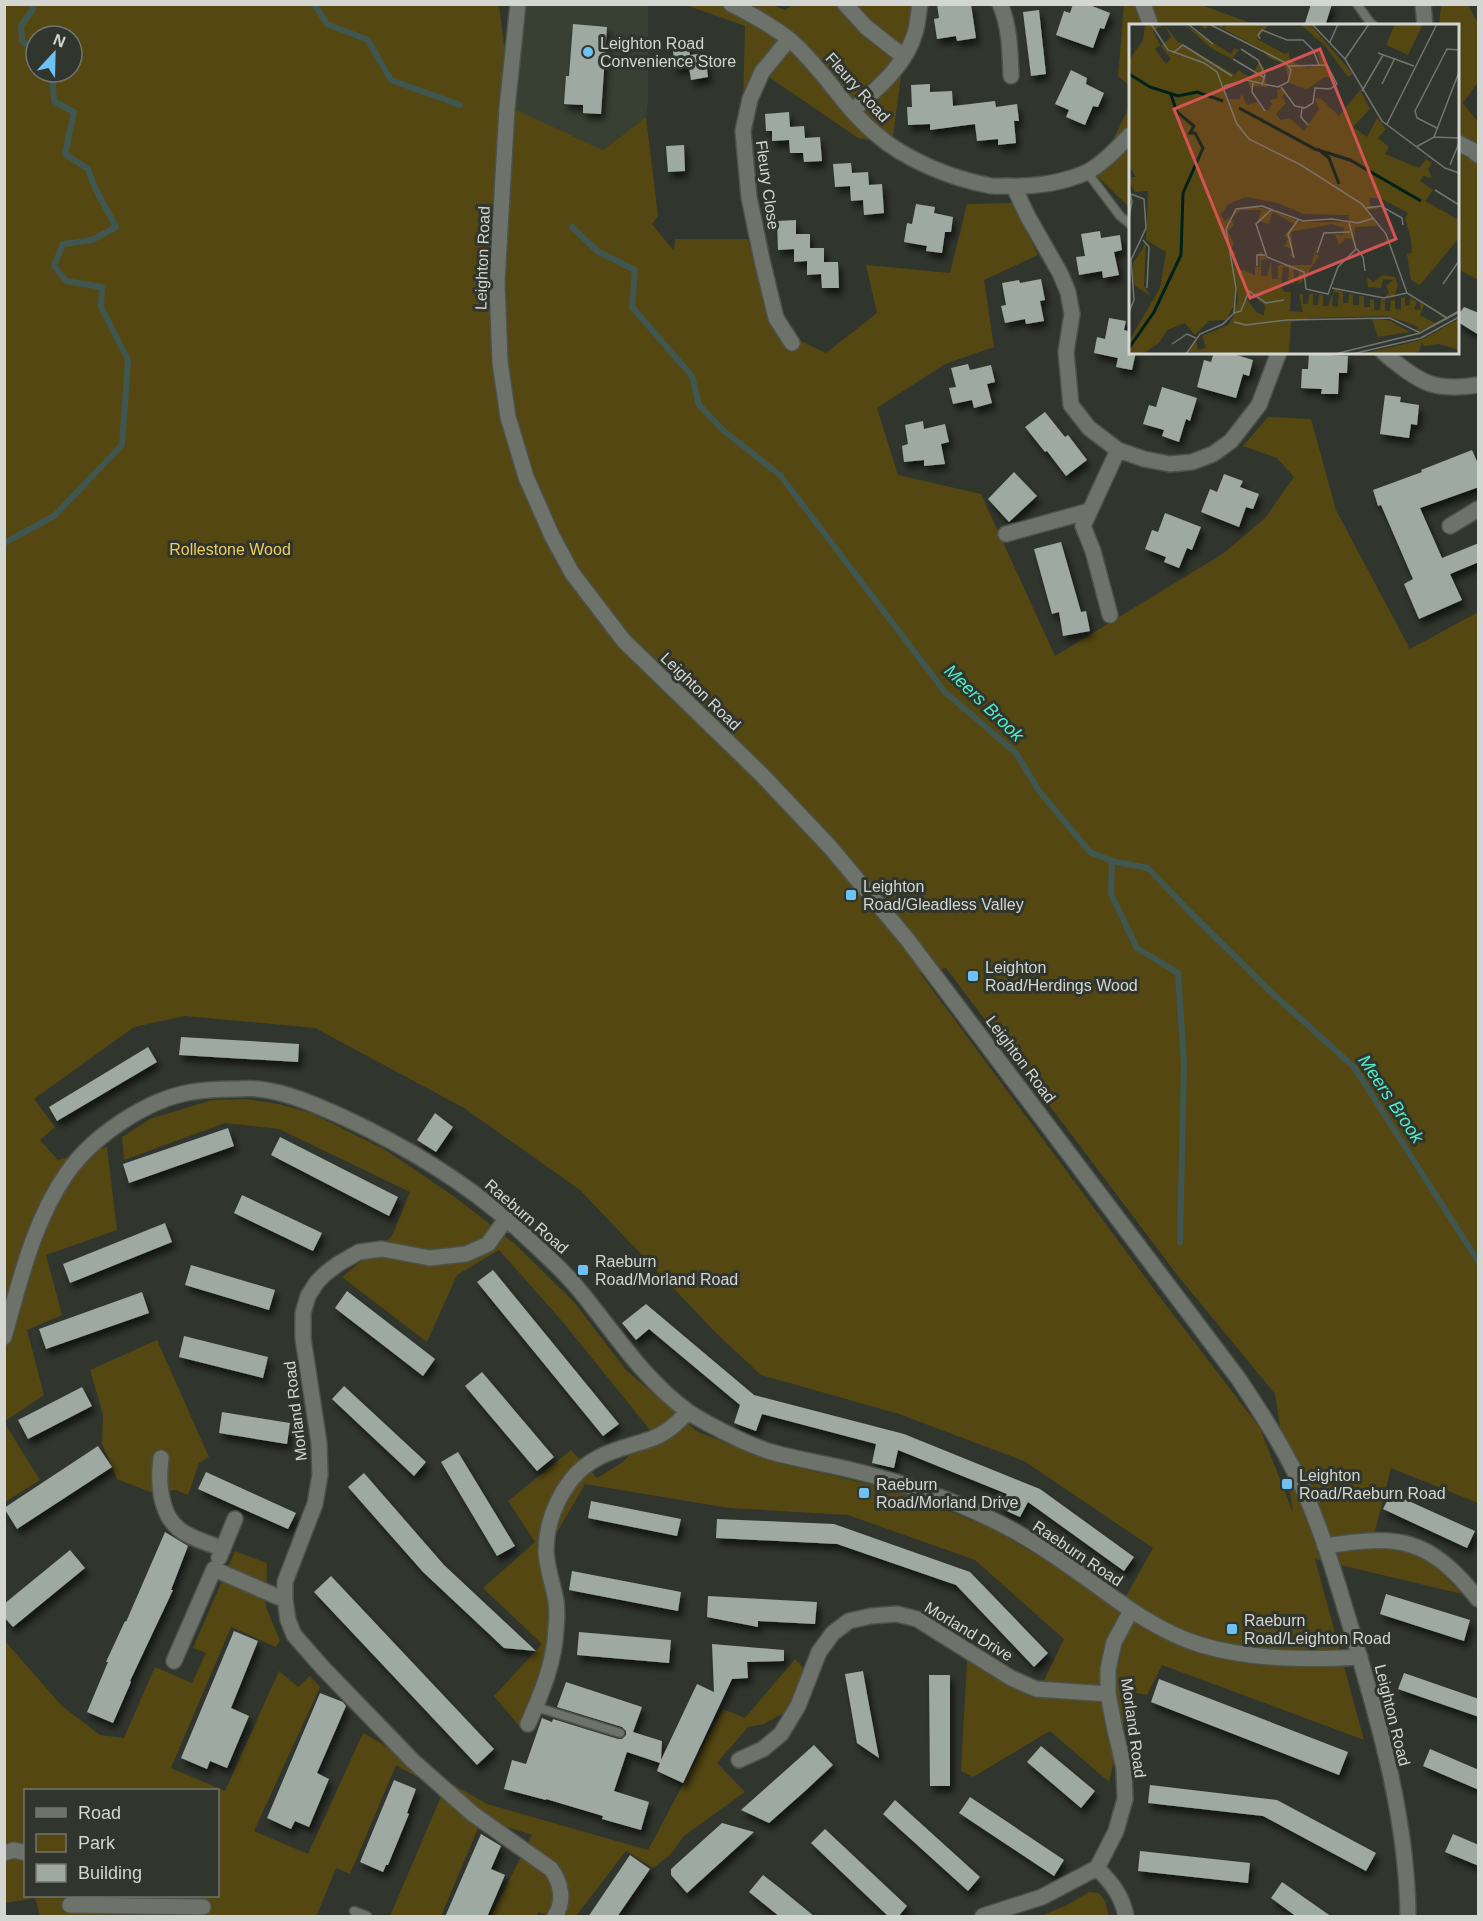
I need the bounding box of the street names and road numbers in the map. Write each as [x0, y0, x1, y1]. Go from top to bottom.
street label: Fleury Road [822, 49, 893, 125]
street label: Fleury Close [753, 139, 782, 231]
street label: Leighton Road [472, 206, 493, 310]
street label: Leighton Road [657, 649, 744, 734]
street label: Leighton Road [982, 1013, 1059, 1106]
street label: Raeburn Road [482, 1176, 572, 1257]
street label: Morland Road [281, 1360, 310, 1462]
street label: Raeburn Road [1030, 1517, 1126, 1590]
street label: Morland Drive [922, 1598, 1016, 1664]
street label: Leighton Road [1372, 1663, 1413, 1768]
street label: Morland Road [1118, 1677, 1149, 1779]

